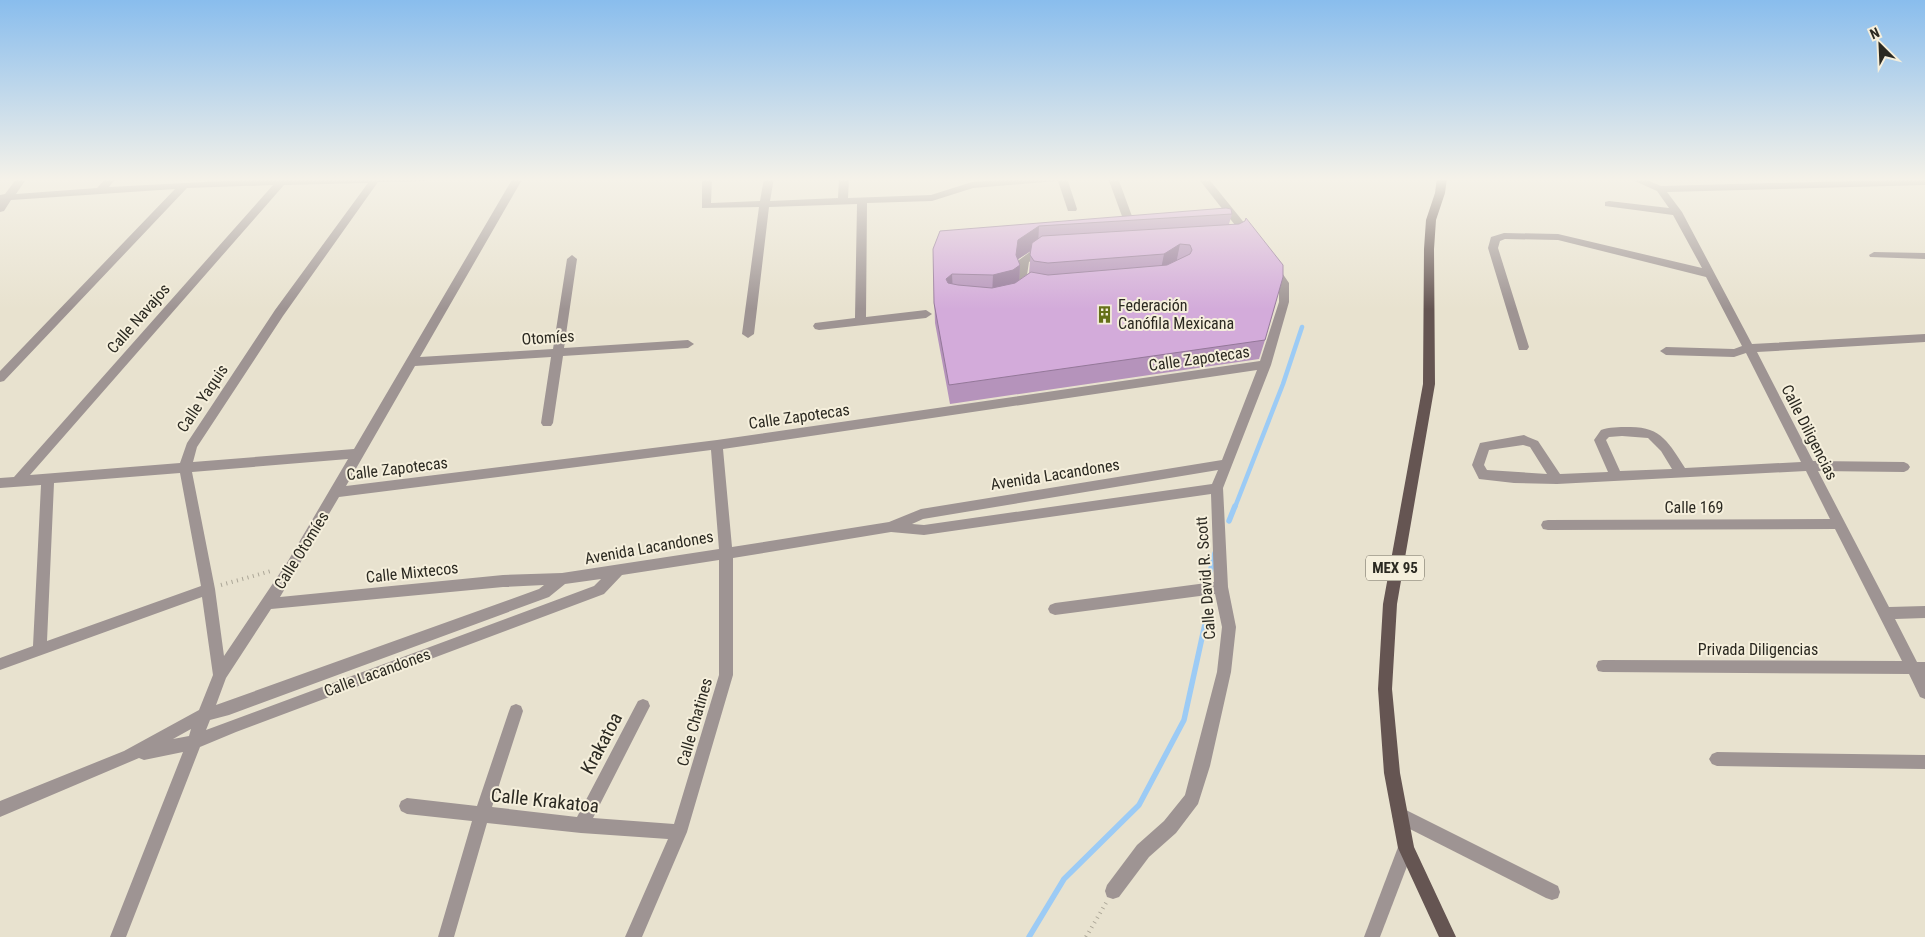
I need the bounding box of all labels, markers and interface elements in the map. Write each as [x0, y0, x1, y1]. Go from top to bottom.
north arrow [1855, 20, 1905, 70]
text: N [1868, 24, 1882, 42]
street label: Calle Navajos [103, 280, 174, 357]
place label: Federación Canófila Mexicana [1118, 296, 1234, 333]
building icon: Federación Canófila Mexicana [1094, 304, 1114, 324]
street label: Otomíes [521, 326, 575, 349]
street label: Calle Zapotecas [1147, 342, 1251, 375]
street label: Calle Yaquis [173, 361, 232, 436]
street label: Calle Diligencias [1777, 381, 1842, 483]
street label: Calle Zapotecas [747, 400, 851, 433]
street label: Calle Zapotecas [345, 453, 449, 484]
street label: Avenida Lacandones [989, 455, 1121, 494]
street label: Calle 169 [1665, 498, 1723, 517]
street label: Calle Otomíes [270, 508, 333, 593]
street label: Calle David R. Scott [1192, 515, 1219, 640]
street label: Avenida Lacandones [583, 527, 715, 568]
road number: MEX 95 [1366, 556, 1424, 580]
street label: Calle Mixtecos [365, 558, 459, 587]
street label: Privada Diligencias [1698, 640, 1818, 659]
street label: Calle Lacandones [321, 644, 433, 701]
street label: Calle Chatines [673, 676, 716, 768]
street label: Krakatoa [576, 708, 627, 778]
street label: Calle Krakatoa [490, 783, 600, 818]

